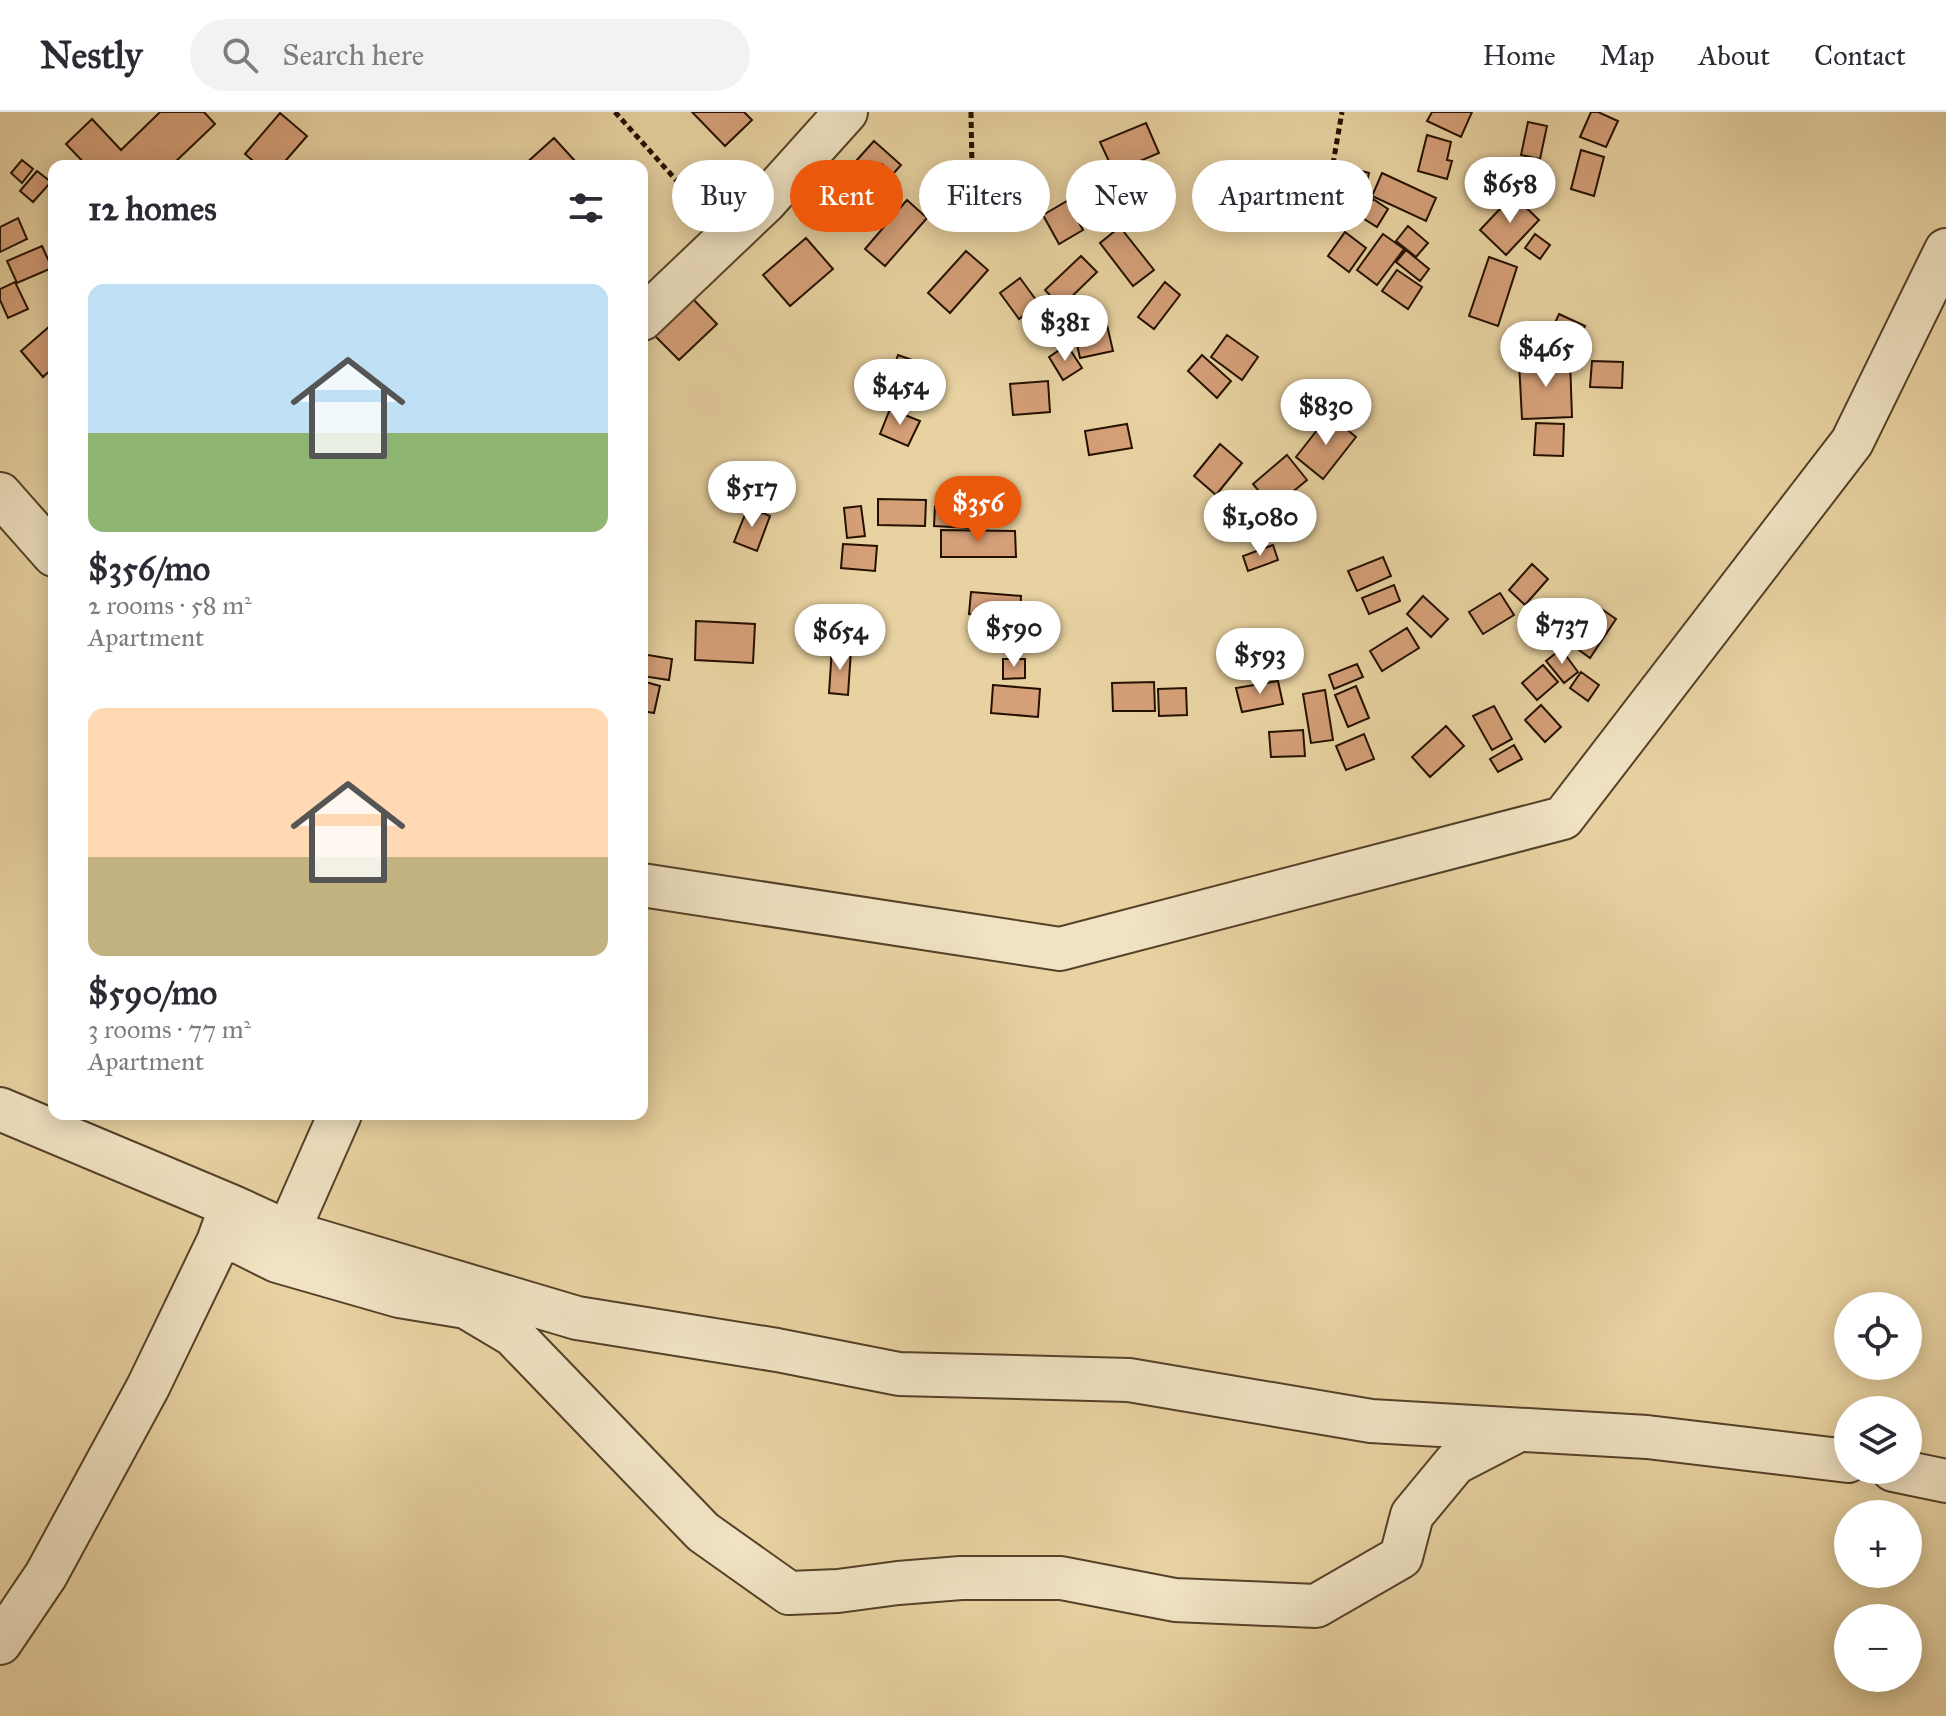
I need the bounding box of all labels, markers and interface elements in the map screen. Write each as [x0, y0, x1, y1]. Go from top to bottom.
search box [190, 19, 750, 91]
text: Nestly [40, 32, 142, 78]
icon: search [218, 33, 262, 77]
text: Search here [282, 37, 424, 73]
text: Home [1483, 38, 1556, 73]
text: Map [1600, 38, 1654, 73]
text: About [1698, 38, 1770, 73]
text: Contact [1814, 38, 1906, 73]
pin: $658 [1463, 157, 1557, 225]
chip: Buy [672, 160, 774, 232]
chip: Rent [790, 160, 903, 232]
chip: Filters [919, 160, 1050, 232]
chip: New [1066, 160, 1176, 232]
chip: Apartment [1192, 160, 1373, 232]
text: $658 [1483, 167, 1537, 199]
icon: filters [564, 186, 608, 230]
text: 12 homes [88, 188, 217, 229]
pin: $381 [1018, 295, 1112, 363]
text: $381 [1040, 305, 1090, 337]
pin: $465 [1499, 321, 1593, 389]
text: $465 [1518, 331, 1574, 363]
icon: home [276, 336, 420, 480]
pin: $454 [853, 359, 947, 427]
text: $454 [872, 369, 928, 401]
pin: $830 [1279, 379, 1373, 447]
text: $830 [1299, 389, 1353, 421]
pin: $517 [705, 461, 799, 529]
text: $517 [726, 471, 778, 503]
pin: $356 [931, 476, 1025, 544]
text: $356 [952, 486, 1004, 518]
pin: $1,080 [1195, 490, 1325, 558]
text: $1,080 [1222, 500, 1298, 532]
text: $356/mo [88, 548, 210, 589]
text: 2 rooms · 58 m² [88, 589, 252, 621]
pin: $737 [1515, 598, 1609, 666]
pin: $590 [967, 601, 1061, 669]
pin: $654 [793, 604, 887, 672]
text: $737 [1535, 608, 1589, 640]
text: $590 [986, 611, 1042, 643]
text: $654 [813, 614, 867, 646]
text: Apartment [88, 621, 204, 653]
pin: $593 [1213, 628, 1307, 696]
text: $593 [1234, 638, 1286, 670]
icon: home [276, 760, 420, 904]
text: $590/mo [88, 972, 217, 1013]
text: 3 rooms · 77 m² [88, 1013, 251, 1045]
text: Apartment [88, 1045, 204, 1077]
map controls [1834, 1292, 1922, 1692]
button: locate [1834, 1292, 1922, 1380]
button: layers [1834, 1396, 1922, 1484]
button: + [1834, 1500, 1922, 1588]
button: − [1834, 1604, 1922, 1692]

